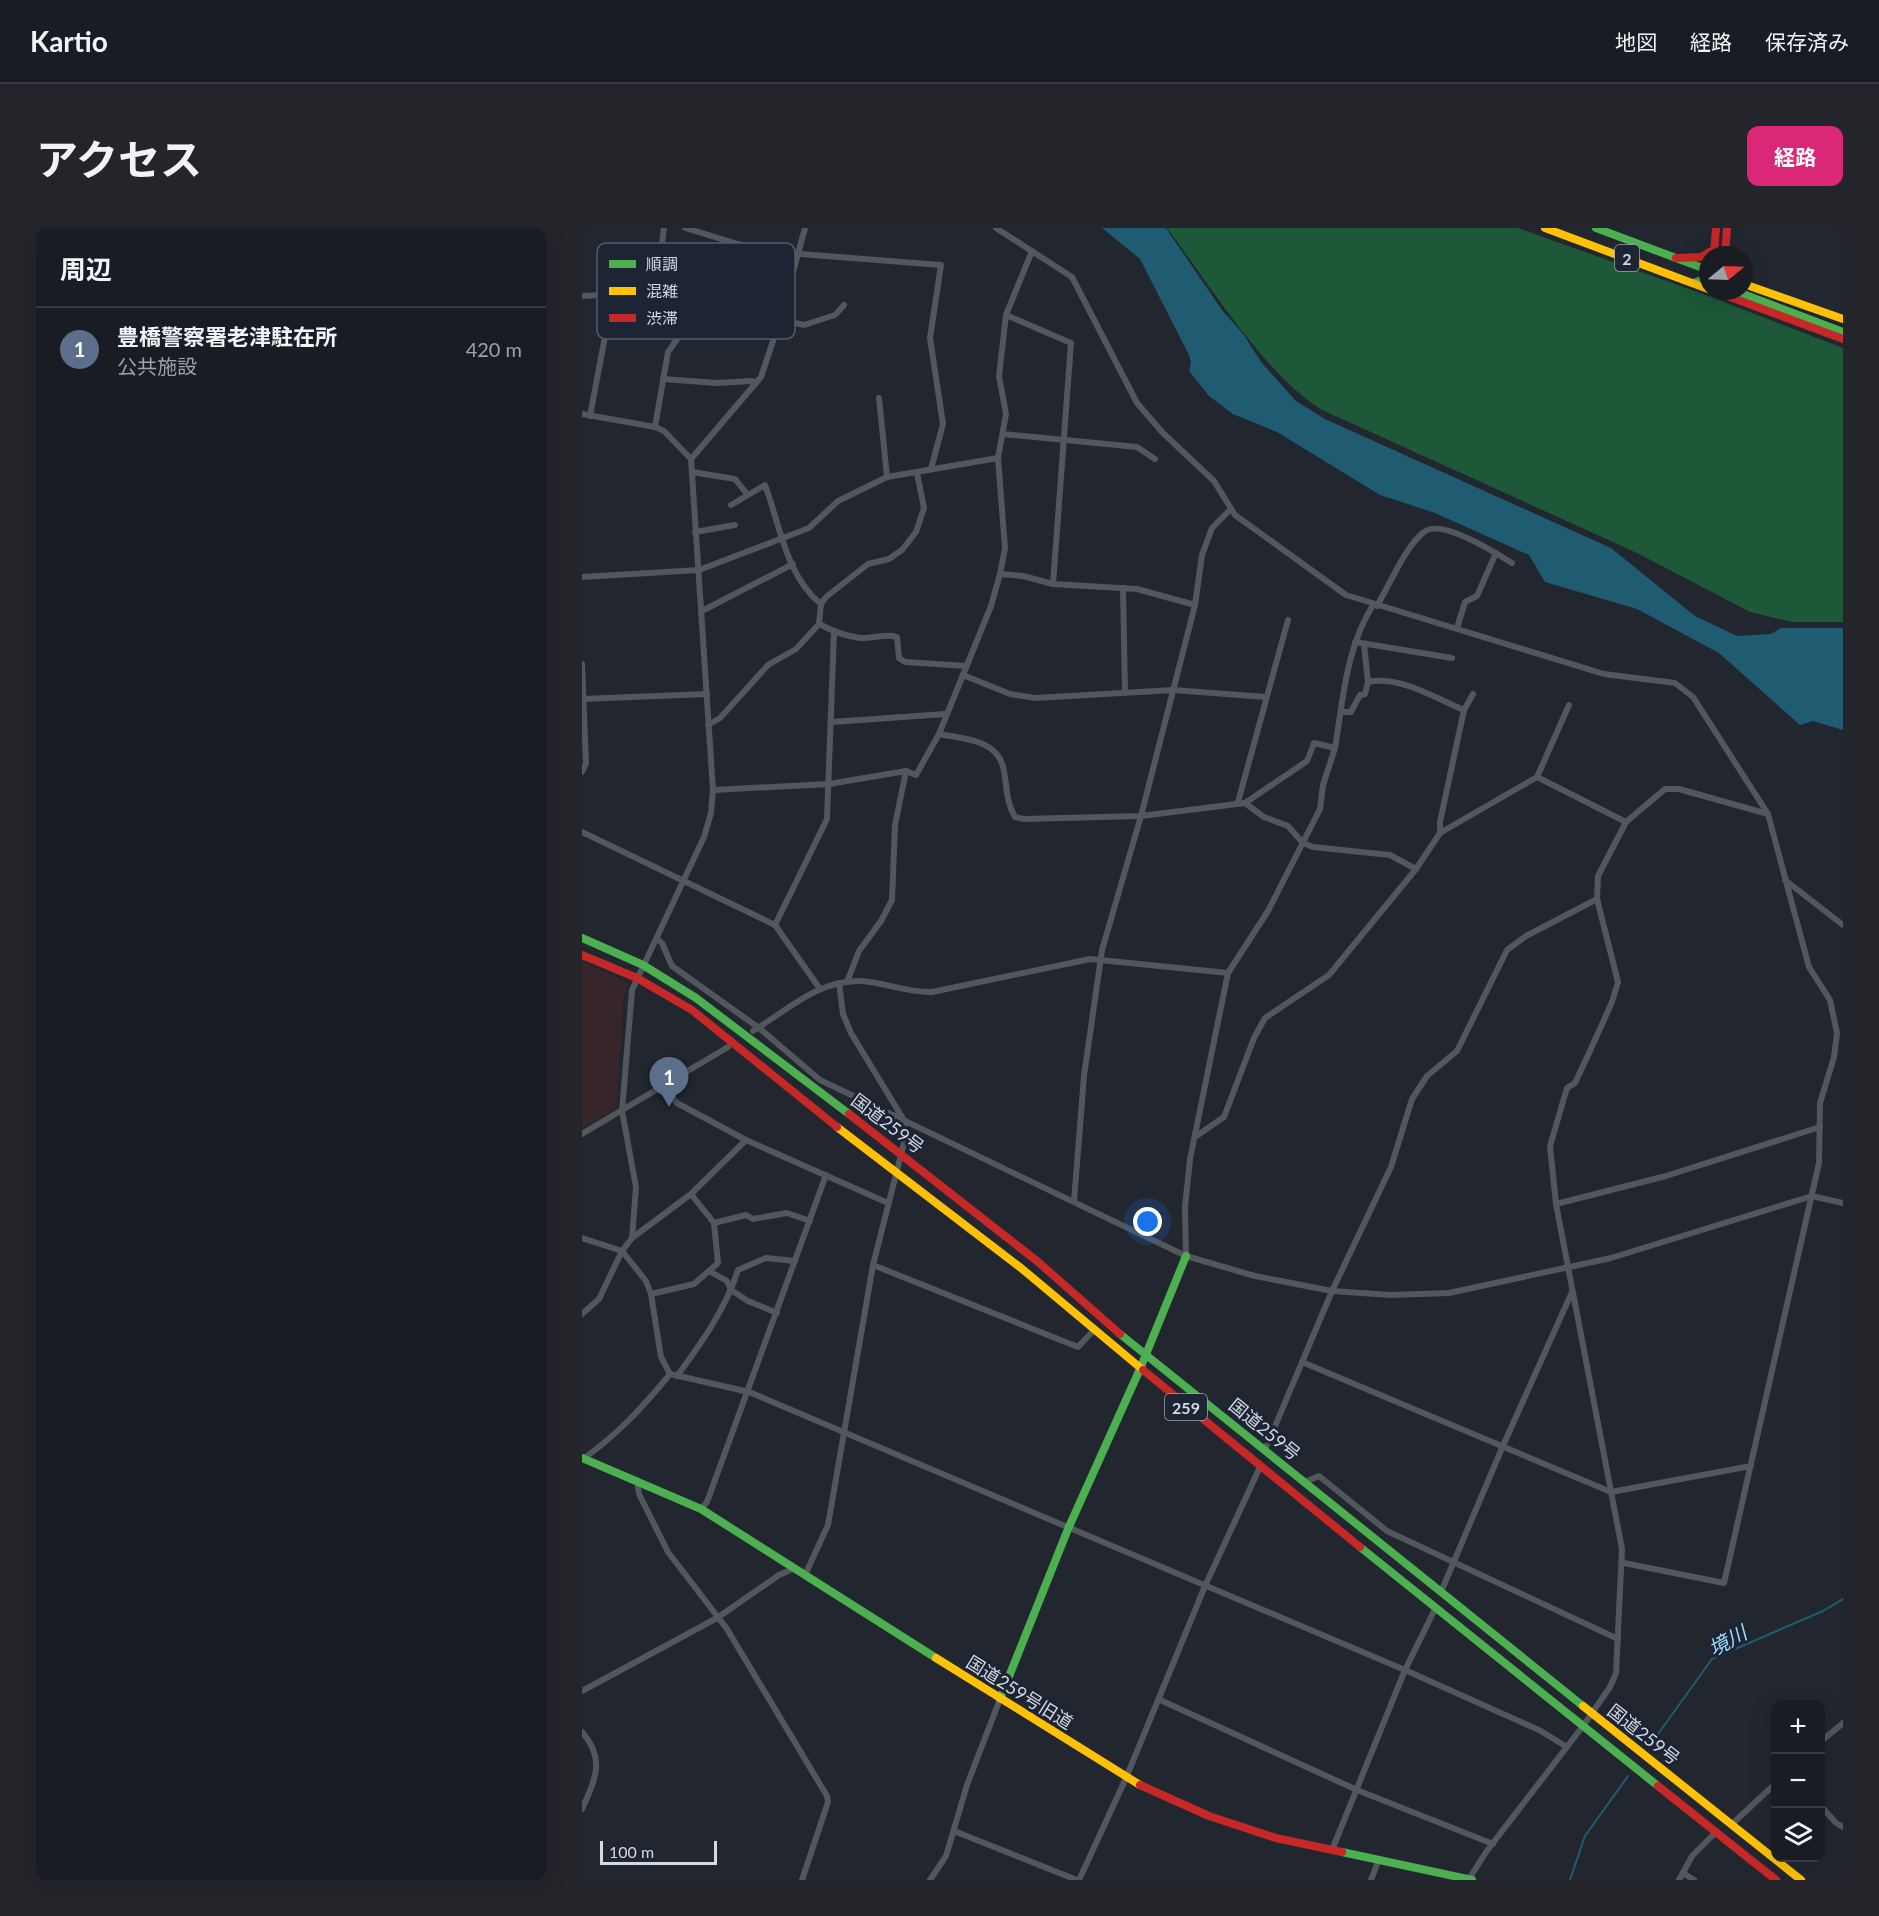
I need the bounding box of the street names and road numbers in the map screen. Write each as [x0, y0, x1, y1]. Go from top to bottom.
road number: 2 [1615, 245, 1639, 271]
street label: 国道259号 [847, 1089, 929, 1157]
road number: 259 [1165, 1394, 1207, 1420]
street label: 国道259号 [1225, 1394, 1305, 1464]
street label: 国道259号旧道 [963, 1651, 1077, 1733]
street label: 国道259号 [1604, 1699, 1684, 1769]

